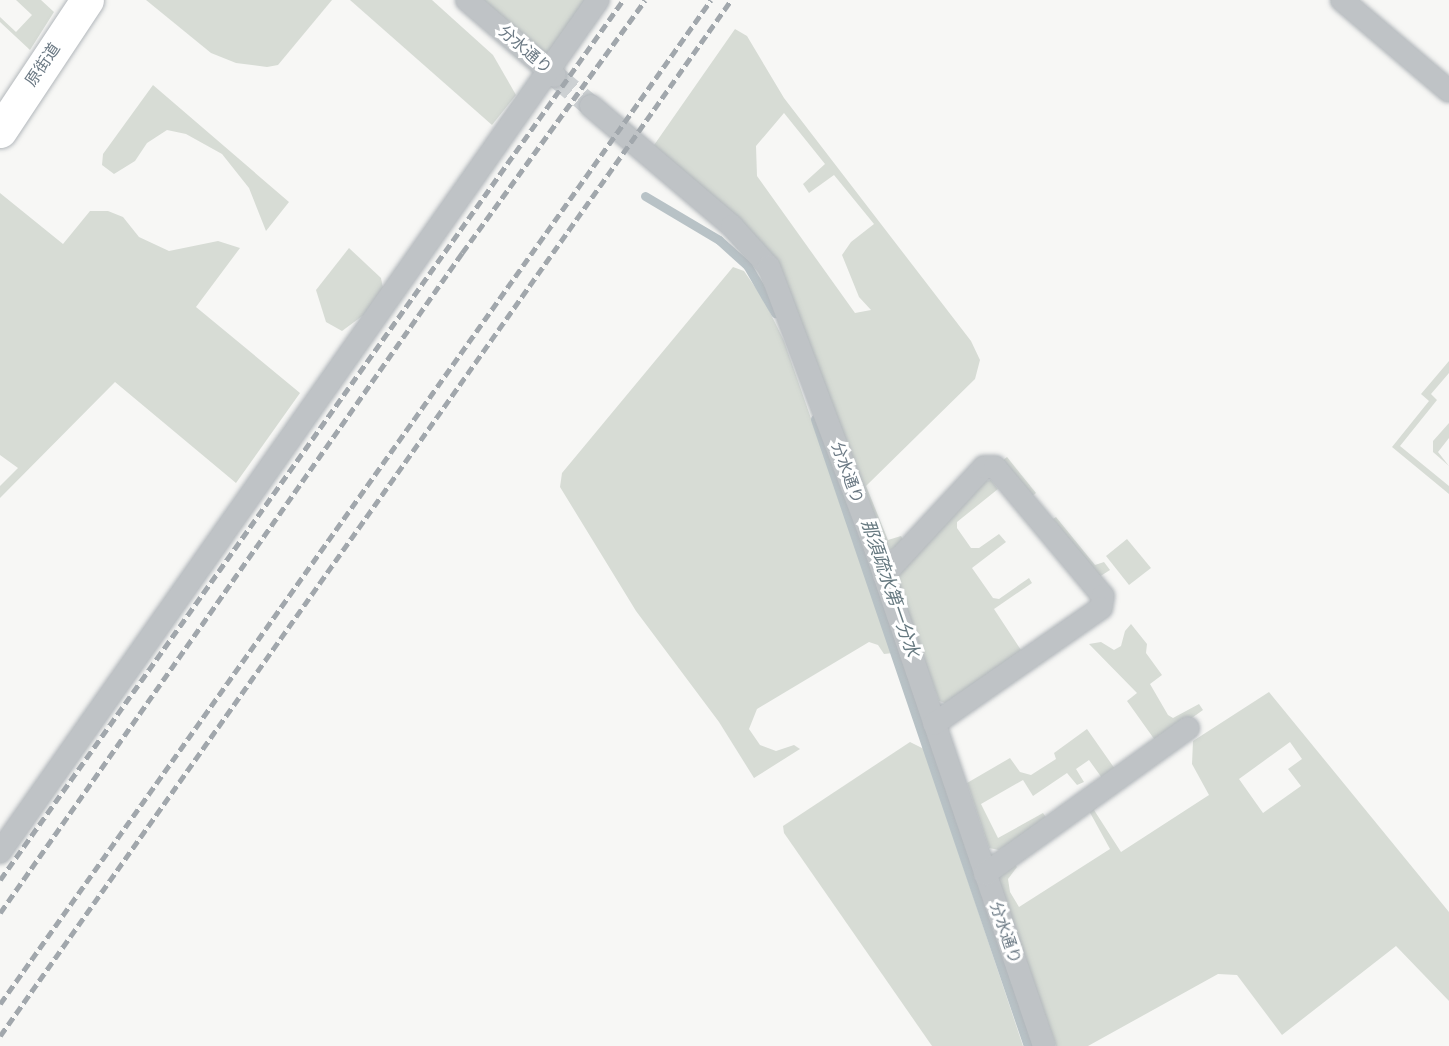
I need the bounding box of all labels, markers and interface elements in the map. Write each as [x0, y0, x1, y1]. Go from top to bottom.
street label: 分水通り [495, 22, 555, 78]
street label: 原街道 [22, 40, 64, 90]
street label: 分水通り [827, 440, 867, 506]
water label: 那須疏水第一分水 [856, 516, 924, 660]
street label: 分水通り [986, 900, 1024, 966]

